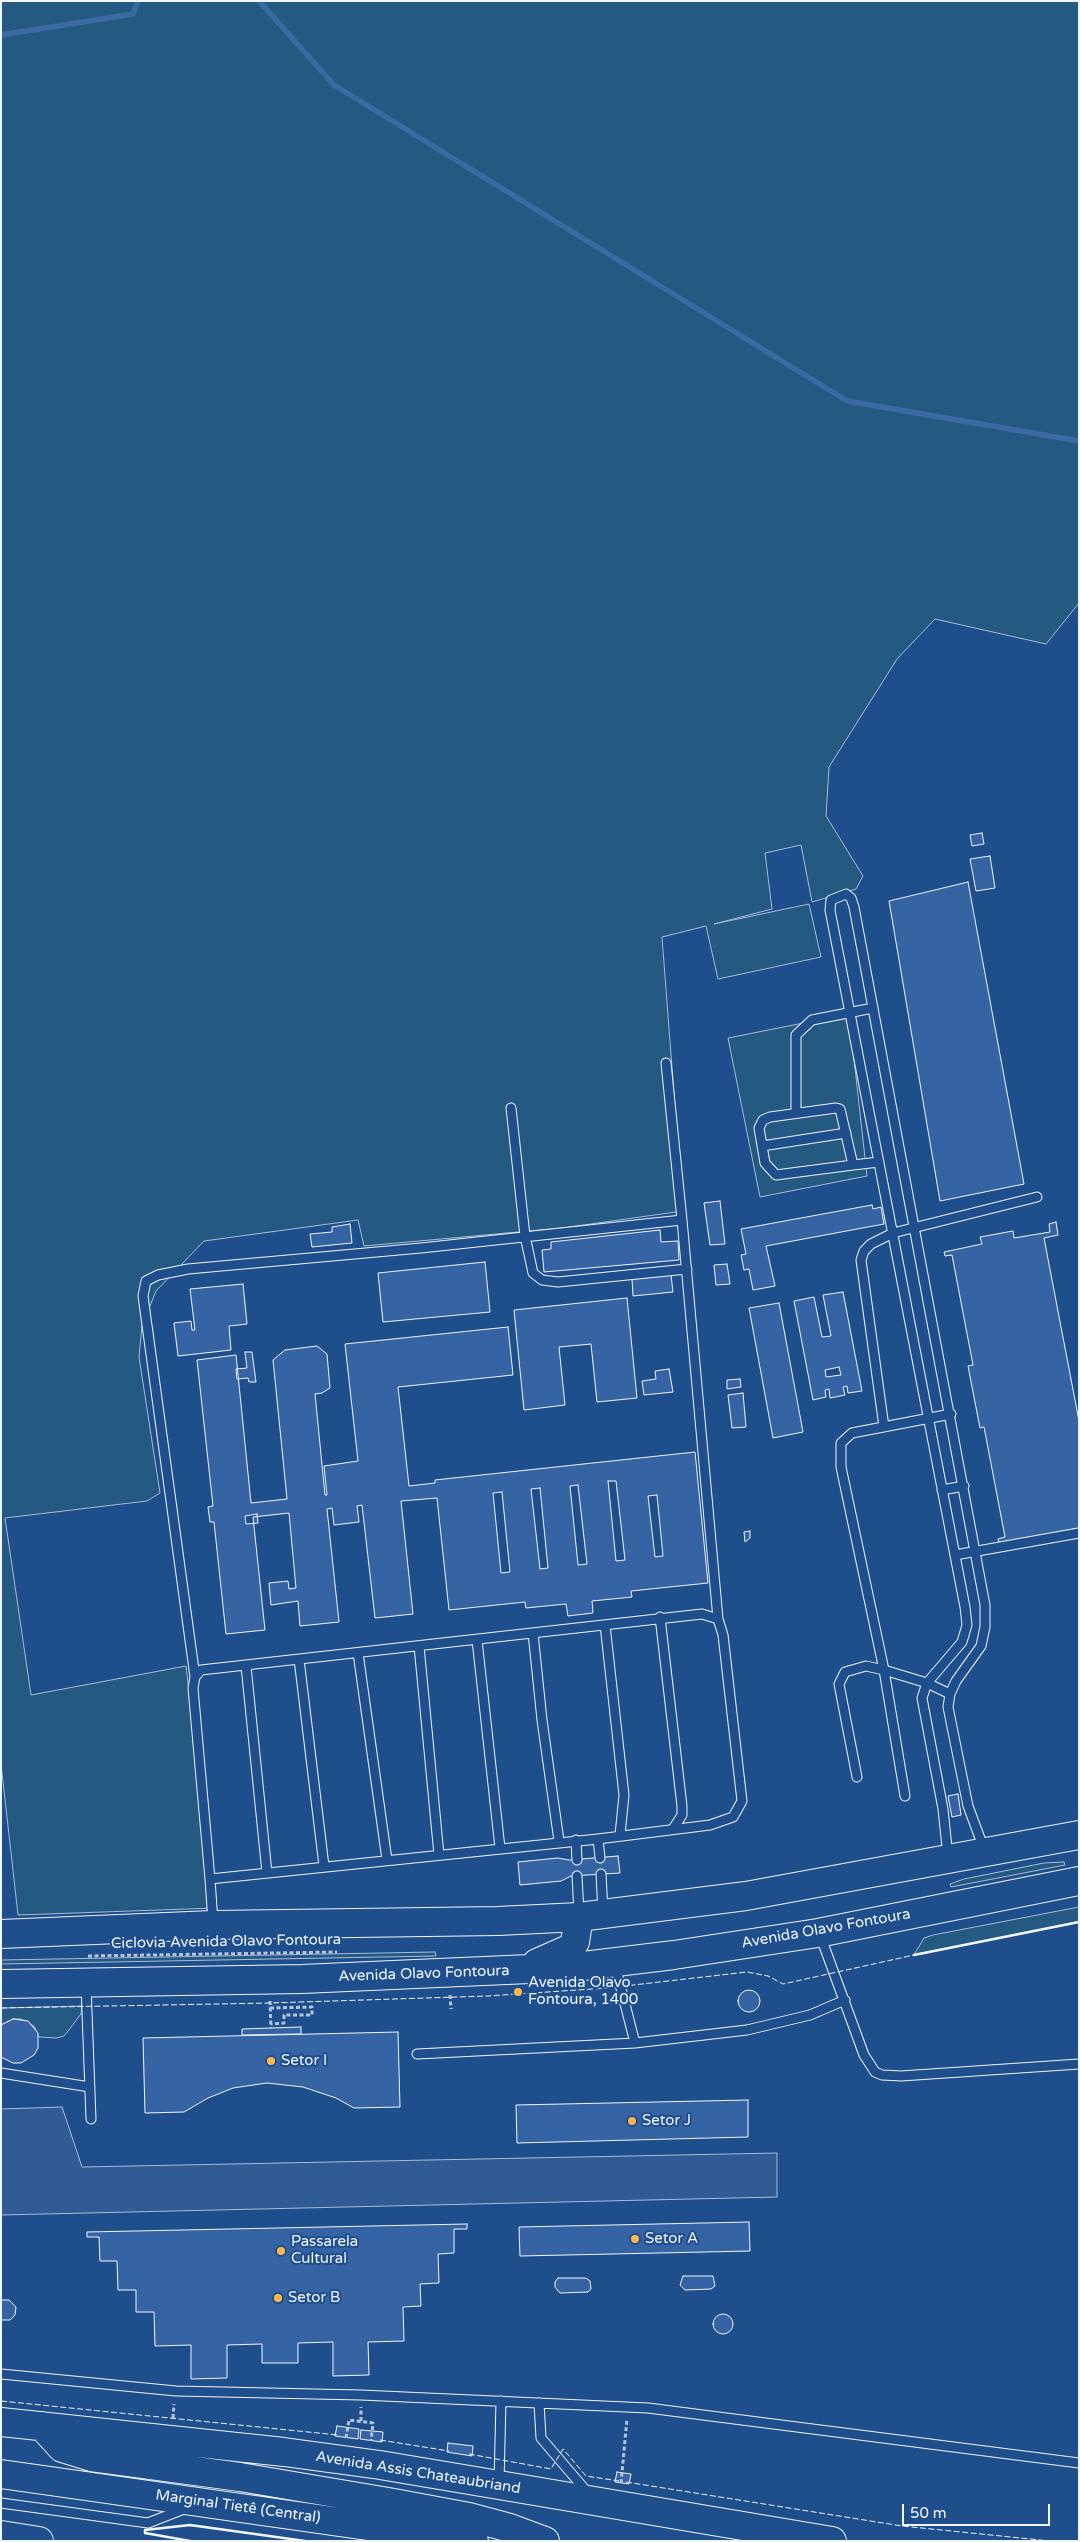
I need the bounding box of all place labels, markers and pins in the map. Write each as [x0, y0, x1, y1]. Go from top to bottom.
place label: Avenida Olavo Fontoura, 1400 [528, 1974, 638, 2009]
marker: Avenida Olavo Fontoura, 1400 [512, 1986, 524, 1998]
place label: Setor I [281, 2052, 327, 2070]
marker: Setor I [265, 2055, 277, 2067]
place label: Setor J [642, 2112, 691, 2130]
marker: Setor J [626, 2115, 638, 2127]
place label: Setor A [645, 2230, 698, 2248]
place label: Passarela Cultural [291, 2233, 358, 2268]
marker: Setor A [629, 2233, 641, 2245]
marker: Passarela Cultural [275, 2245, 287, 2257]
place label: Setor B [288, 2289, 341, 2307]
marker: Setor B [272, 2292, 284, 2304]

